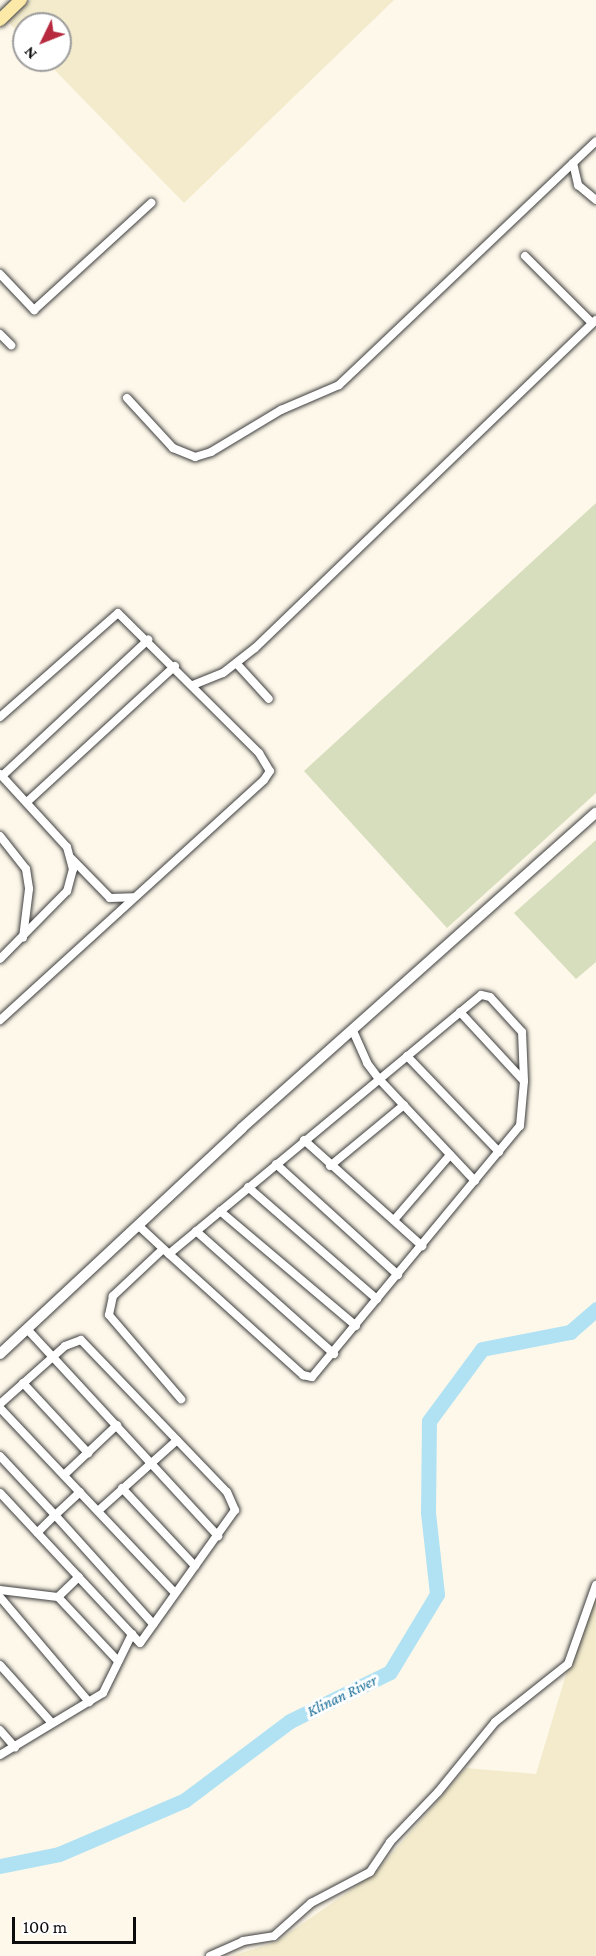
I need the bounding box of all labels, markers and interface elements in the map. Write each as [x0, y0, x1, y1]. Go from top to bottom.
north arrow [12, 12, 72, 72]
text: N [20, 43, 40, 63]
water label: Klinan River [304, 1671, 380, 1721]
scale bar [15, 1905, 140, 1943]
text: 100 m [23, 1917, 67, 1937]

